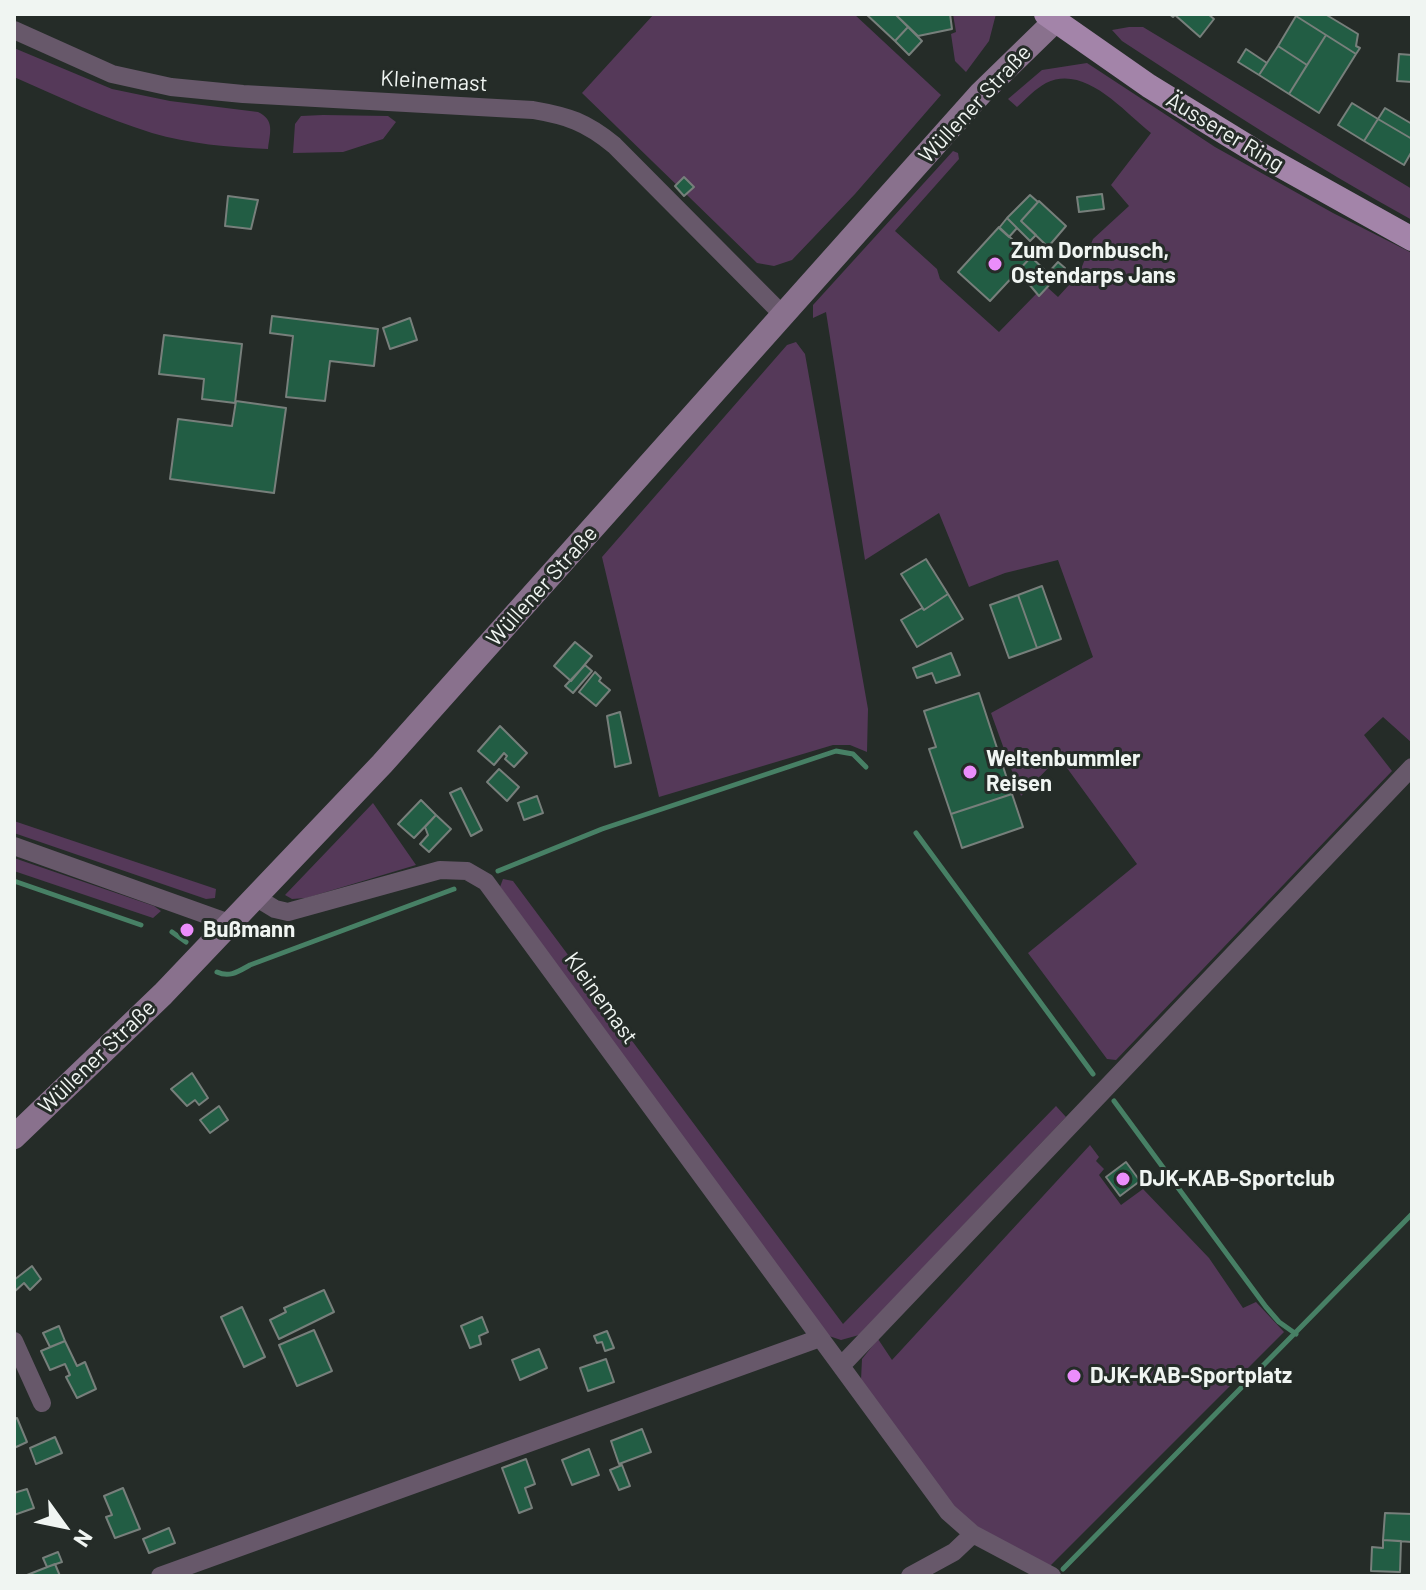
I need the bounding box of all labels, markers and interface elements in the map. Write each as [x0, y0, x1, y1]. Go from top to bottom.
street label: Wüllener Straße [913, 39, 1037, 169]
street label: Kleinemast [380, 65, 488, 97]
street label: Äusserer Ring [1161, 87, 1289, 177]
place label: Zum Dornbusch, Ostendarps Jans [1011, 238, 1176, 290]
marker: Zum Dornbusch, Ostendarps Jans [986, 255, 1004, 273]
street label: Wüllener Straße [481, 520, 603, 652]
place label: Weltenbummler Reisen [986, 746, 1141, 798]
marker: Weltenbummler Reisen [961, 763, 979, 781]
place label: Bußmann [203, 917, 295, 943]
marker: Bußmann [178, 921, 196, 939]
street label: Kleinemast [559, 947, 643, 1049]
street label: Wüllener Straße [33, 994, 161, 1120]
place label: DJK-KAB-Sportclub [1139, 1166, 1335, 1192]
marker: DJK-KAB-Sportclub [1114, 1170, 1132, 1188]
place label: DJK-KAB-Sportplatz [1090, 1363, 1292, 1389]
marker: DJK-KAB-Sportplatz [1065, 1367, 1083, 1385]
north arrow [24, 1486, 104, 1566]
text: N [69, 1526, 99, 1552]

